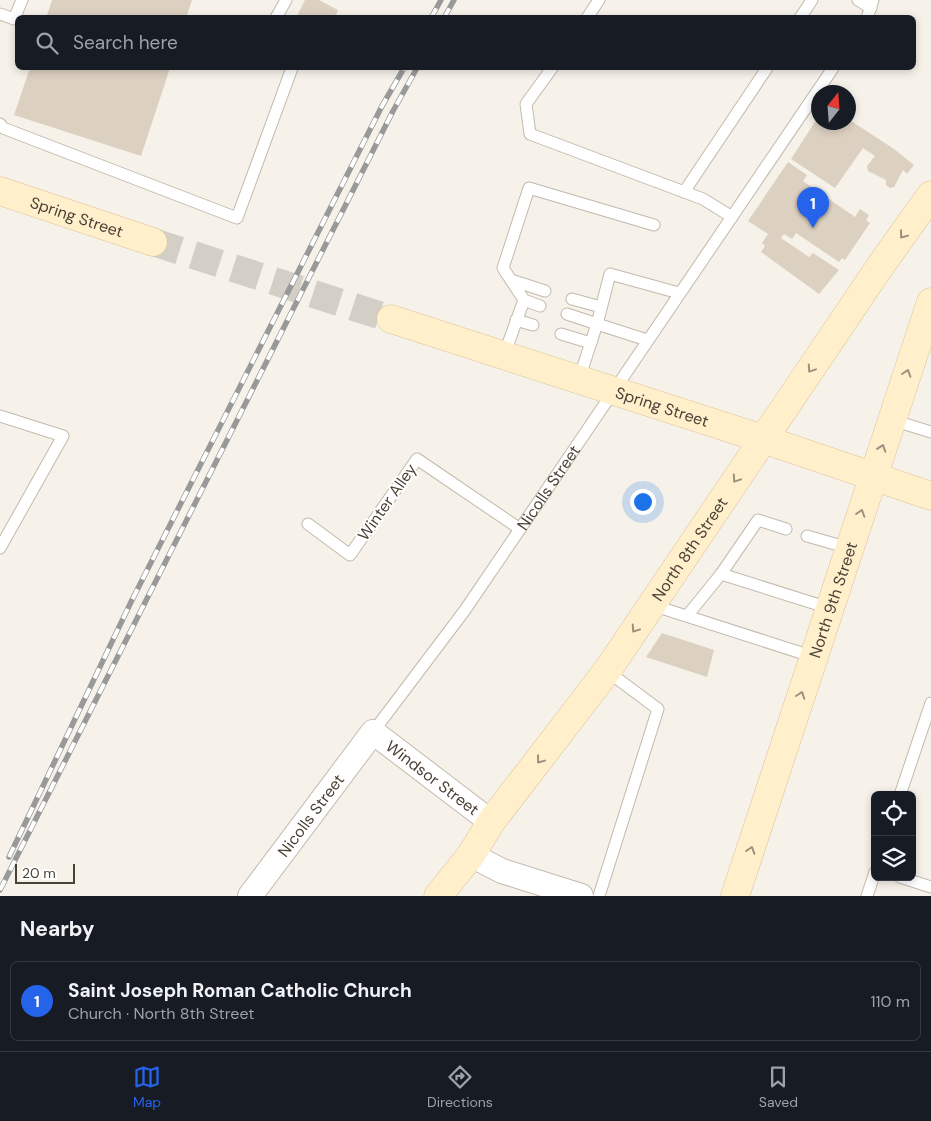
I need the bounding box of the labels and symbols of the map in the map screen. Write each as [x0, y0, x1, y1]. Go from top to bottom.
north arrow [811, 85, 856, 130]
pin: 1 [797, 187, 829, 228]
street label: Spring Street [28, 191, 126, 242]
one-way arrow [900, 229, 909, 239]
one-way arrow [808, 363, 817, 372]
one-way arrow [902, 370, 912, 378]
street label: Spring Street [613, 382, 712, 431]
street label: Nicolls Street [512, 441, 585, 534]
one-way arrow [877, 445, 887, 453]
street label: Winter Alley [353, 459, 421, 545]
one-way arrow [733, 474, 742, 483]
your location [630, 489, 656, 515]
street label: North 8th Street [647, 493, 732, 605]
one-way arrow [855, 509, 865, 517]
street label: North 9th Street [804, 539, 862, 661]
one-way arrow [632, 624, 642, 633]
one-way arrow [795, 692, 805, 700]
street label: Windsor Street [382, 735, 483, 820]
one-way arrow [537, 754, 546, 764]
street label: Nicolls Street [273, 770, 349, 861]
one-way arrow [745, 846, 755, 854]
scale bar [15, 861, 75, 884]

